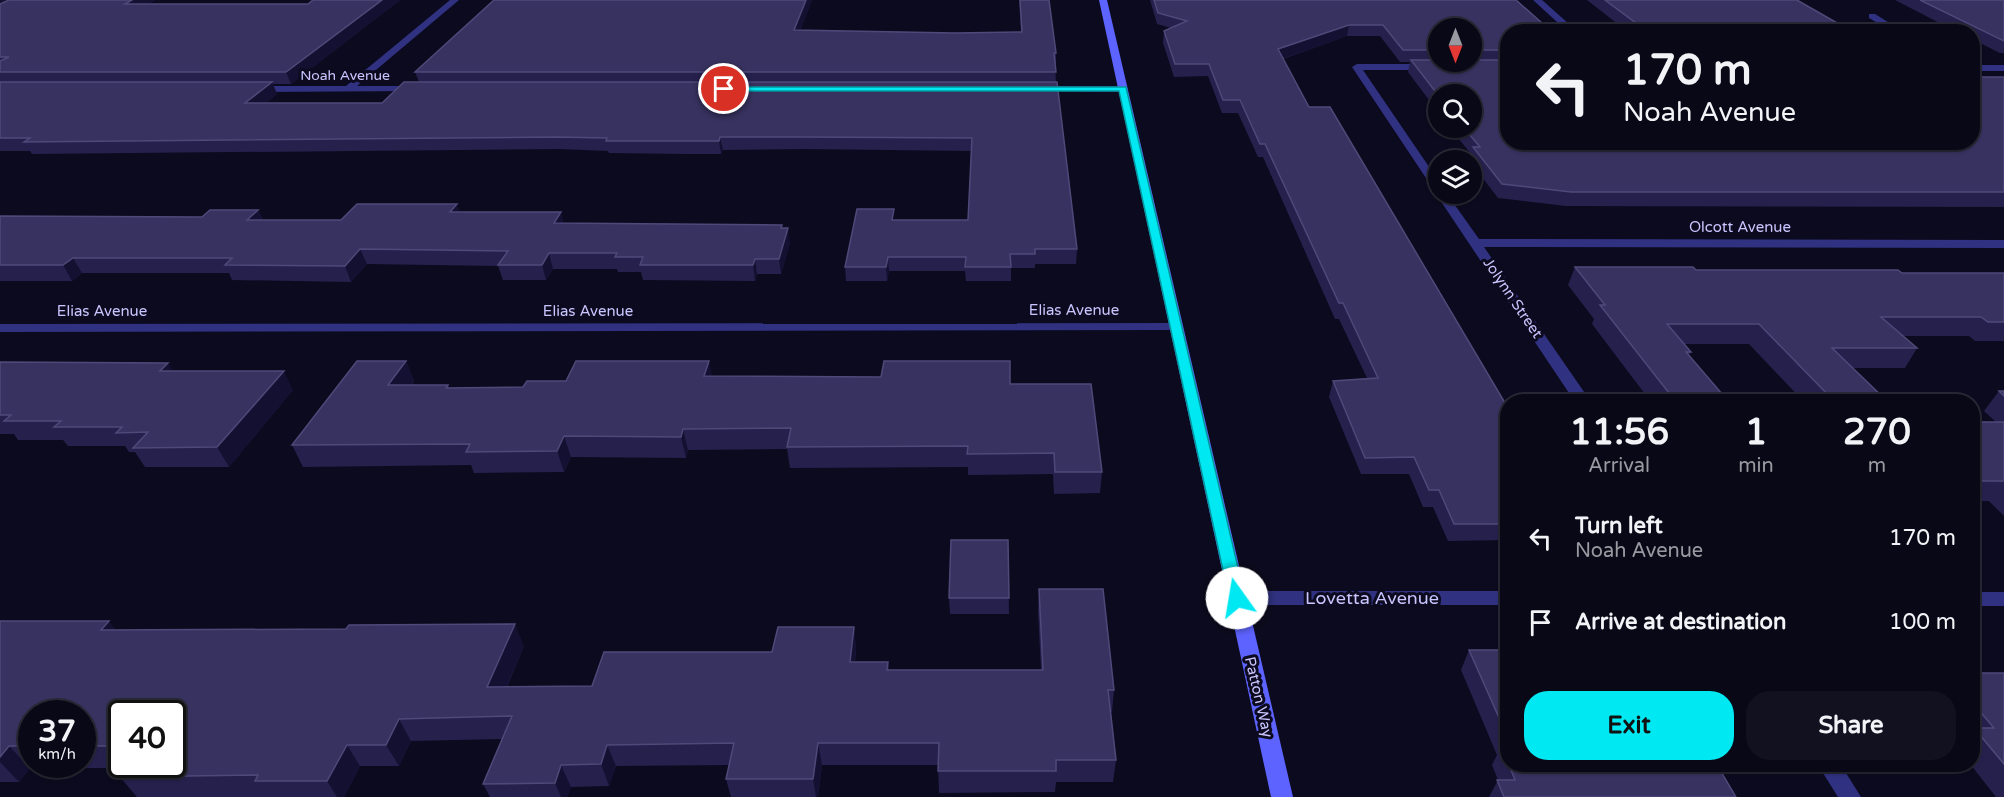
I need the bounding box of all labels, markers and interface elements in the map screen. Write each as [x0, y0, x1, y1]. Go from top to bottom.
north arrow [1428, 18, 1482, 72]
map controls [1428, 18, 1482, 204]
text: 170 m [1623, 45, 1752, 96]
icon: left [1524, 48, 1602, 126]
pin [698, 63, 749, 114]
street label: Noah Avenue [300, 67, 390, 84]
icon: arrive [707, 72, 740, 105]
button: search [1428, 84, 1482, 138]
text: Noah Avenue [1623, 96, 1796, 129]
button: layers [1428, 150, 1482, 204]
street label: Olcott Avenue [1689, 218, 1791, 236]
street label: Jolynn Street [1480, 254, 1547, 342]
street label: Elias Avenue [1029, 301, 1119, 319]
street label: Elias Avenue [57, 302, 147, 320]
street label: Elias Avenue [543, 302, 633, 320]
text: 11:56 [1569, 411, 1669, 454]
text: 1 [1745, 411, 1767, 454]
text: 270 [1843, 411, 1911, 454]
text: Arrival [1588, 454, 1650, 478]
text: min [1738, 454, 1774, 478]
text: m [1868, 454, 1886, 478]
text: Turn left [1575, 513, 1663, 539]
icon: left [1524, 522, 1557, 555]
text: 170 m [1889, 525, 1956, 551]
text: Noah Avenue [1575, 539, 1703, 563]
position arrow [1205, 566, 1269, 630]
street label: Lovetta Avenue [1305, 587, 1439, 609]
icon: arrive [1524, 606, 1557, 639]
text: Arrive at destination [1575, 609, 1786, 635]
text: 100 m [1889, 609, 1956, 635]
street label: Patton Way [1241, 655, 1277, 739]
button: Exit [1524, 691, 1734, 760]
button: Share [1746, 691, 1956, 760]
speed limit sign: 40 [108, 700, 186, 778]
text: 37 [38, 713, 76, 750]
text: km/h [38, 745, 76, 763]

